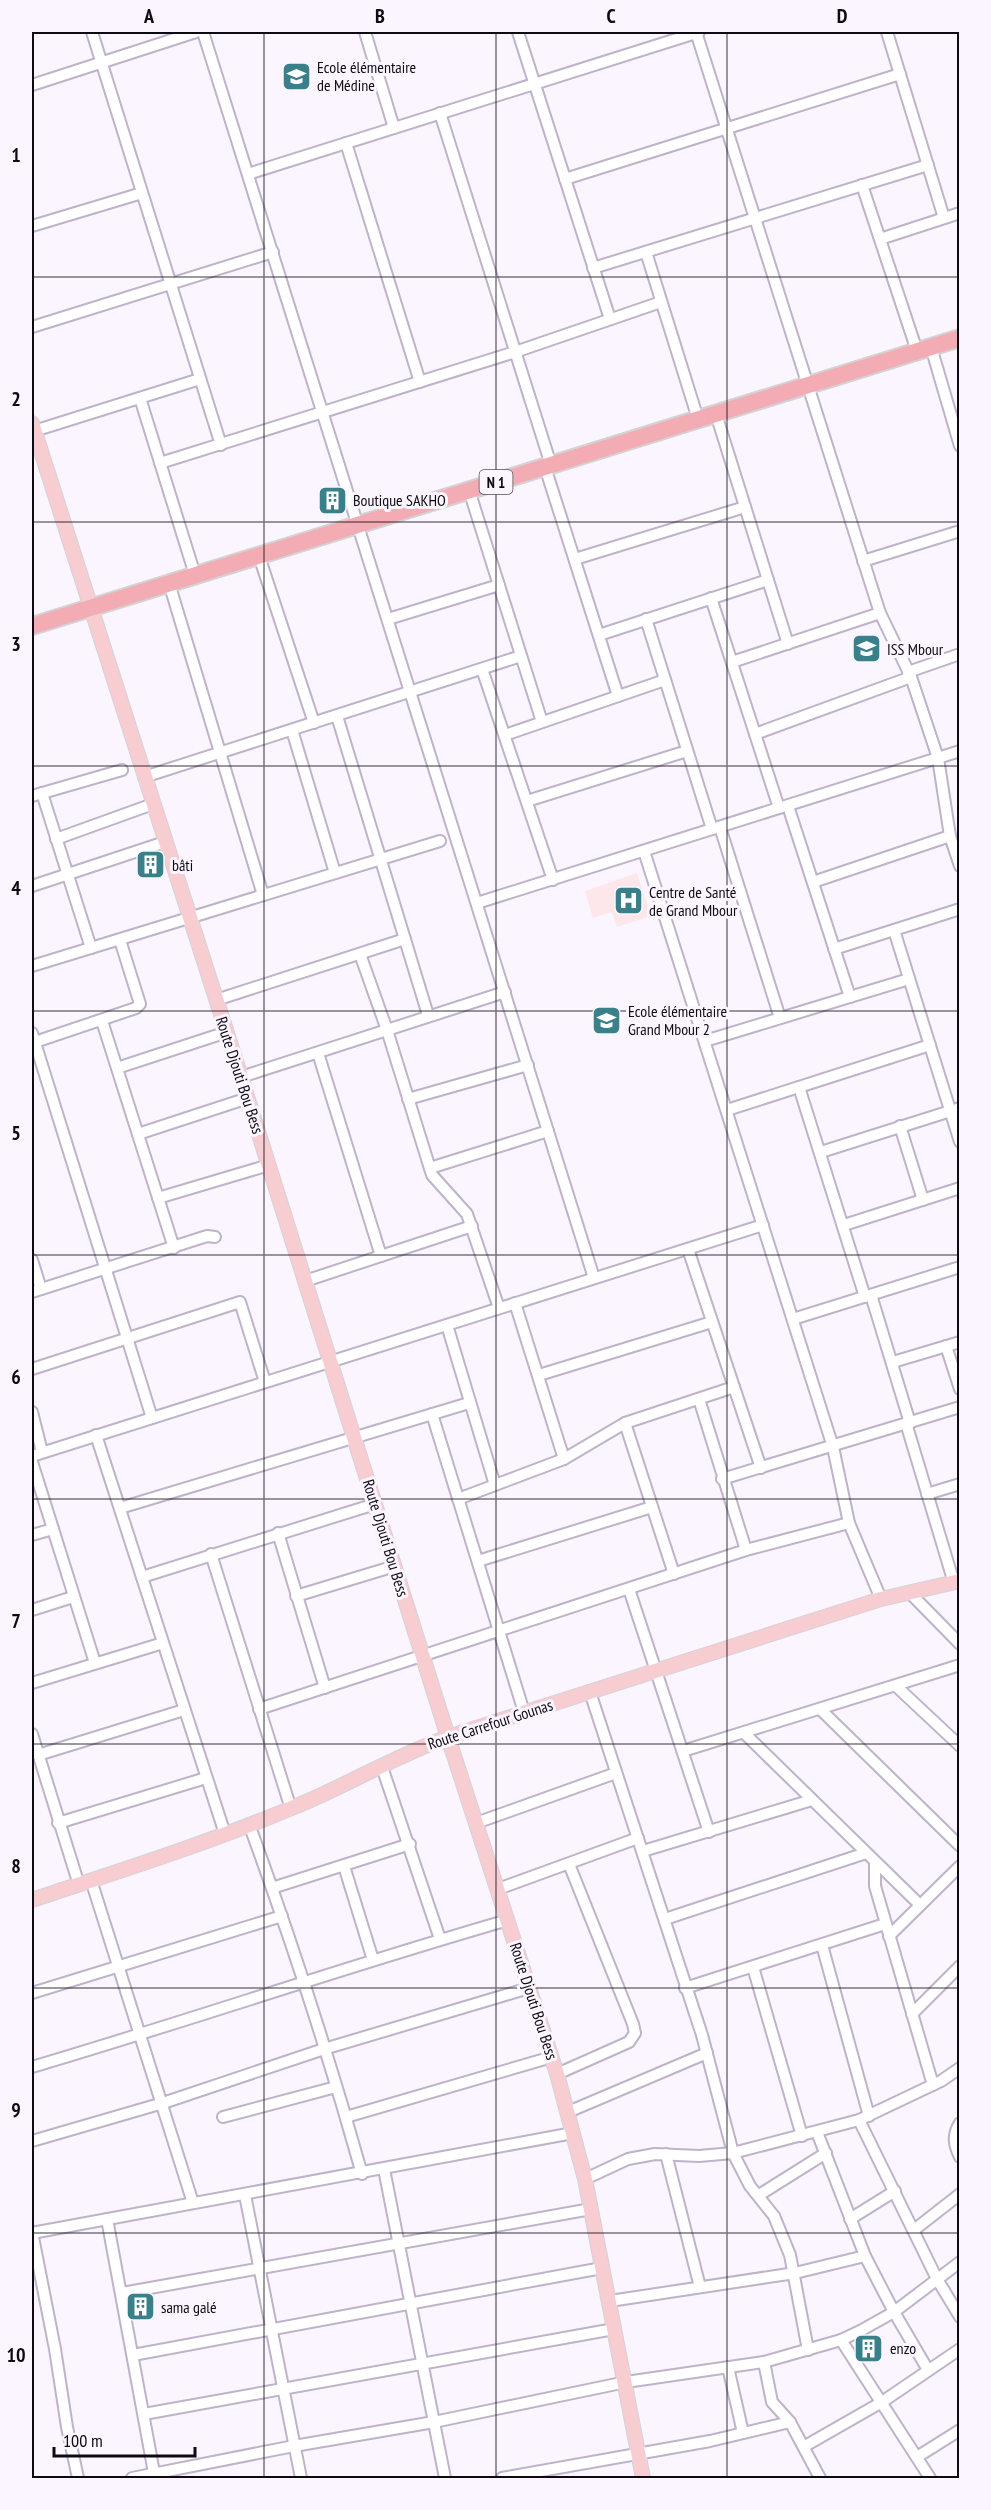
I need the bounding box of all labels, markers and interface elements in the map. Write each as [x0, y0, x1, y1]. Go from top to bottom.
text: A [143, 3, 155, 29]
text: B [375, 3, 385, 29]
text: C [606, 3, 616, 29]
text: D [837, 3, 848, 29]
place label: Ecole élémentaire de Médine [317, 57, 416, 95]
school or university icon: Ecole élémentaire de Médine [280, 60, 312, 92]
text: 1 [11, 142, 21, 168]
text: 2 [11, 386, 21, 412]
road number: N 1 [480, 470, 512, 494]
building icon: Boutique SAKHO [316, 484, 348, 516]
place label: Boutique SAKHO [353, 490, 446, 510]
text: 3 [11, 631, 21, 657]
school or university icon: ISS Mbour [850, 633, 882, 665]
place label: ISS Mbour [887, 639, 944, 659]
building icon: bâti [135, 849, 167, 881]
place label: bâti [172, 855, 193, 875]
text: 4 [11, 875, 21, 901]
place label: Centre de Santé de Grand Mbour [649, 882, 738, 920]
hospital icon: Centre de Santé de Grand Mbour [612, 885, 644, 917]
place label: Ecole élémentaire Grand Mbour 2 [628, 1001, 727, 1039]
school or university icon: Ecole élémentaire Grand Mbour 2 [591, 1004, 623, 1036]
street label: Route Djouti Bou Bess [212, 1014, 268, 1136]
text: 5 [11, 1120, 21, 1146]
text: 6 [11, 1364, 21, 1390]
street label: Route Djouti Bou Bess [359, 1477, 413, 1599]
text: 7 [11, 1608, 21, 1634]
street label: Route Carrefour Gounas [425, 1694, 555, 1754]
text: 8 [11, 1853, 21, 1879]
street label: Route Djouti Bou Bess [506, 1940, 562, 2062]
text: 9 [11, 2097, 21, 2123]
building icon: sama galé [124, 2291, 156, 2323]
place label: sama galé [161, 2297, 217, 2317]
building icon: enzo [853, 2332, 885, 2364]
place label: enzo [890, 2338, 916, 2358]
text: 10 [6, 2342, 26, 2368]
scale bar [54, 2420, 195, 2458]
text: 100 m [63, 2429, 103, 2452]

